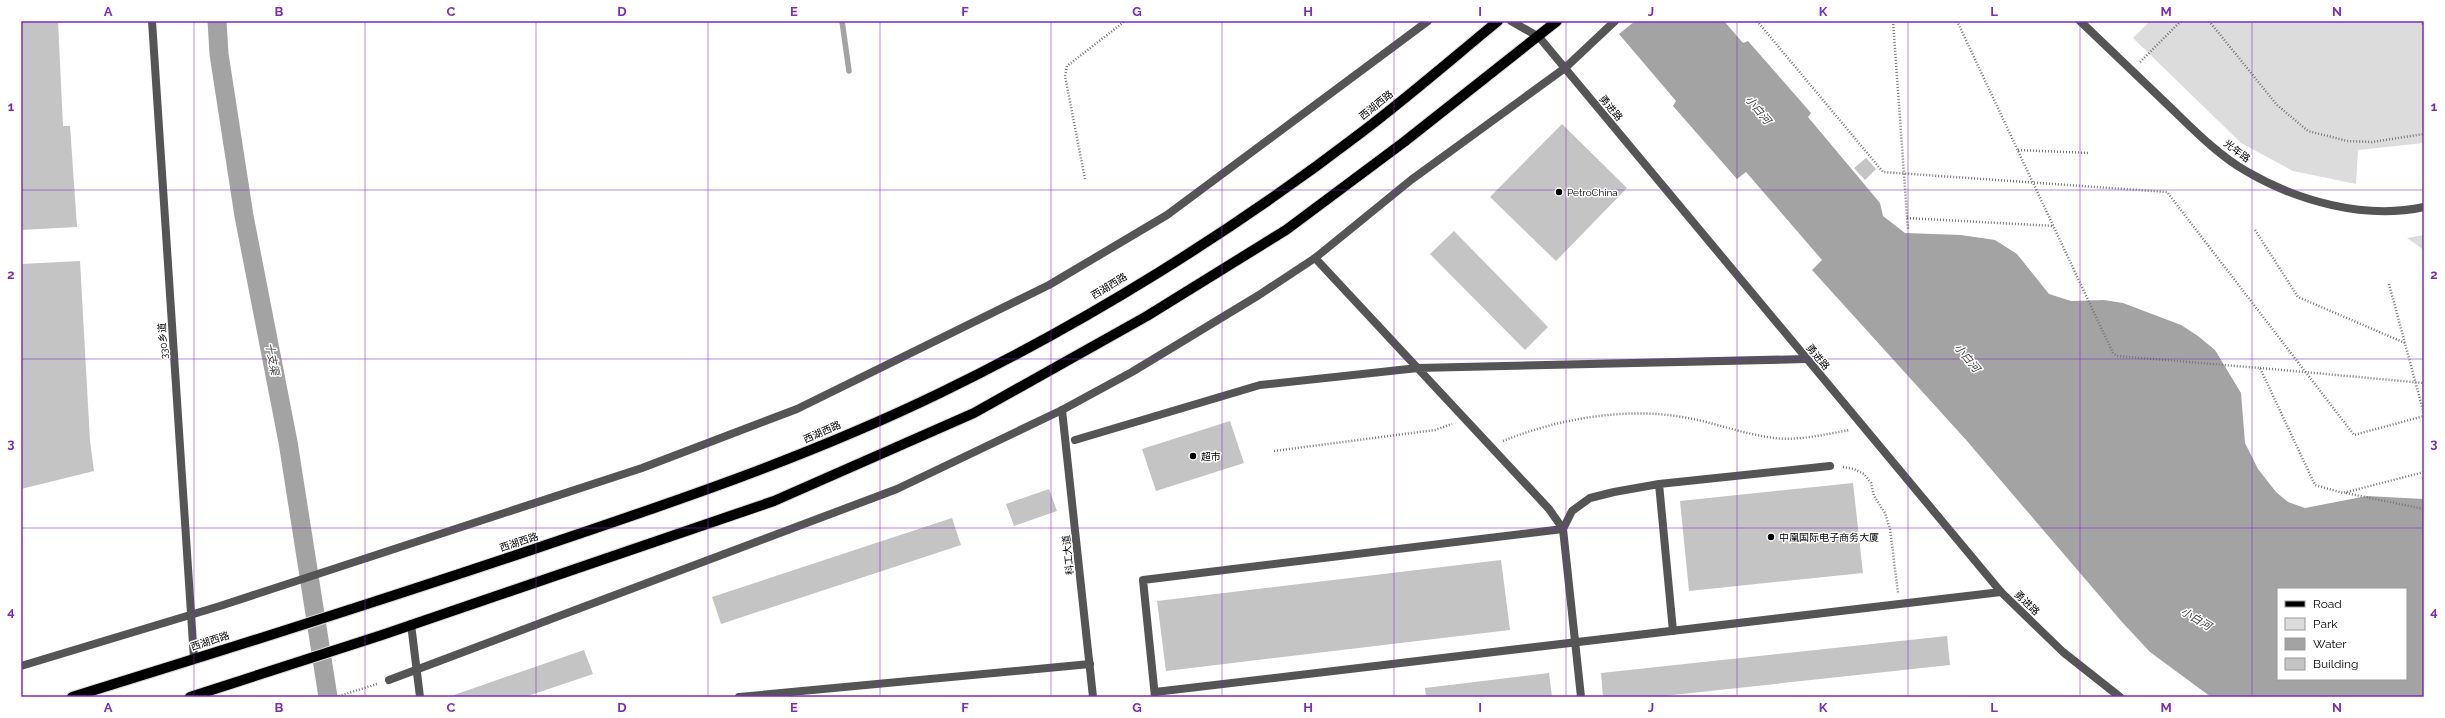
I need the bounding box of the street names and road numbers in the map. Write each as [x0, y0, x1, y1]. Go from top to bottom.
street label: 西湖西路 [1357, 88, 1395, 122]
street label: 勇进路 [1597, 93, 1625, 123]
street label: 光年路 [2222, 138, 2252, 164]
street label: 西湖西路 [1089, 271, 1129, 301]
street label: 330乡道 [156, 322, 170, 360]
street label: 勇进路 [1804, 342, 1832, 372]
street label: 西湖西路 [801, 419, 843, 445]
street label: 西湖西路 [498, 531, 540, 553]
street label: 科工大道 [1060, 535, 1076, 575]
street label: 勇进路 [2012, 589, 2042, 617]
street label: 西湖西路 [189, 630, 231, 652]

